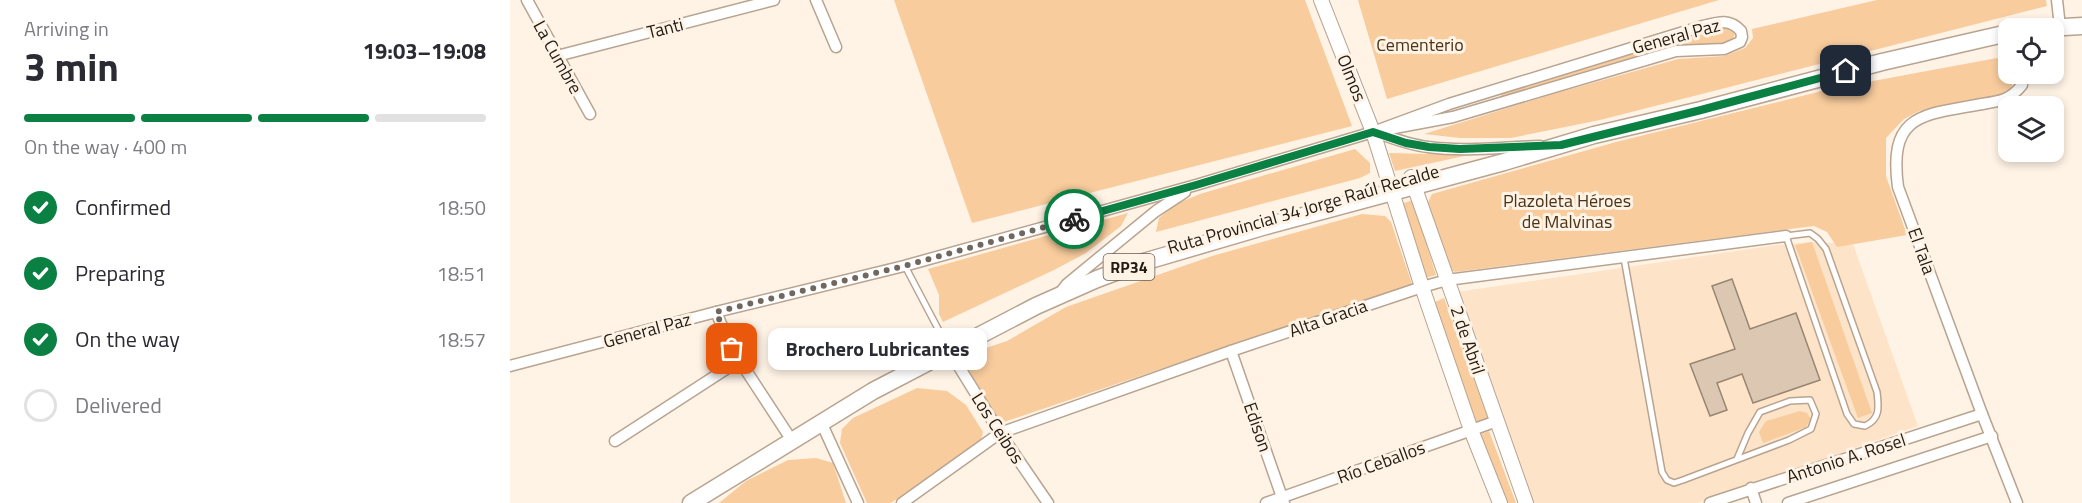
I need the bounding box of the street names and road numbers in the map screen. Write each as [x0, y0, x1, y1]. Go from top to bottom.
street label: Tanti [644, 10, 686, 46]
street label: General Paz [1629, 11, 1723, 61]
street label: La Cumbre [527, 15, 589, 99]
street label: Olmos [1330, 50, 1374, 106]
street label: Ruta Provincial 34 Jorge Raúl Recalde [1164, 157, 1442, 261]
street label: El Tala [1901, 224, 1943, 278]
road number: RP34 [1104, 254, 1154, 280]
street label: Alta Gracia [1285, 292, 1371, 344]
street label: 2 de Abril [1444, 302, 1492, 378]
street label: General Paz [600, 305, 694, 355]
street label: Los Ceibos [965, 387, 1031, 469]
street label: Edison [1237, 399, 1279, 455]
street label: Antonio A. Rosel [1783, 426, 1909, 490]
street label: Río Ceballos [1333, 434, 1429, 490]

